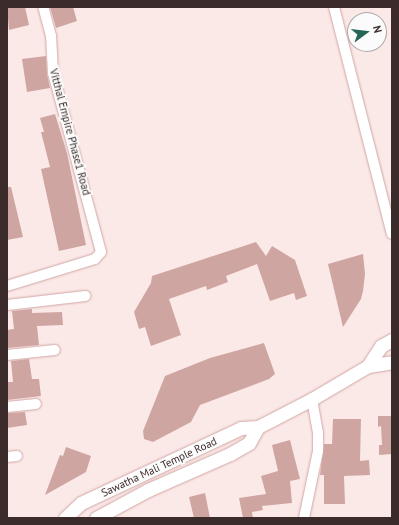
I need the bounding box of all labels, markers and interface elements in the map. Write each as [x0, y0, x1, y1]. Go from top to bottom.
north arrow [347, 12, 387, 52]
text: N [370, 24, 385, 34]
street label: Vitthal Empire Phase1 Road [47, 67, 93, 197]
street label: Sawatha Mali Temple Road [99, 434, 219, 500]

